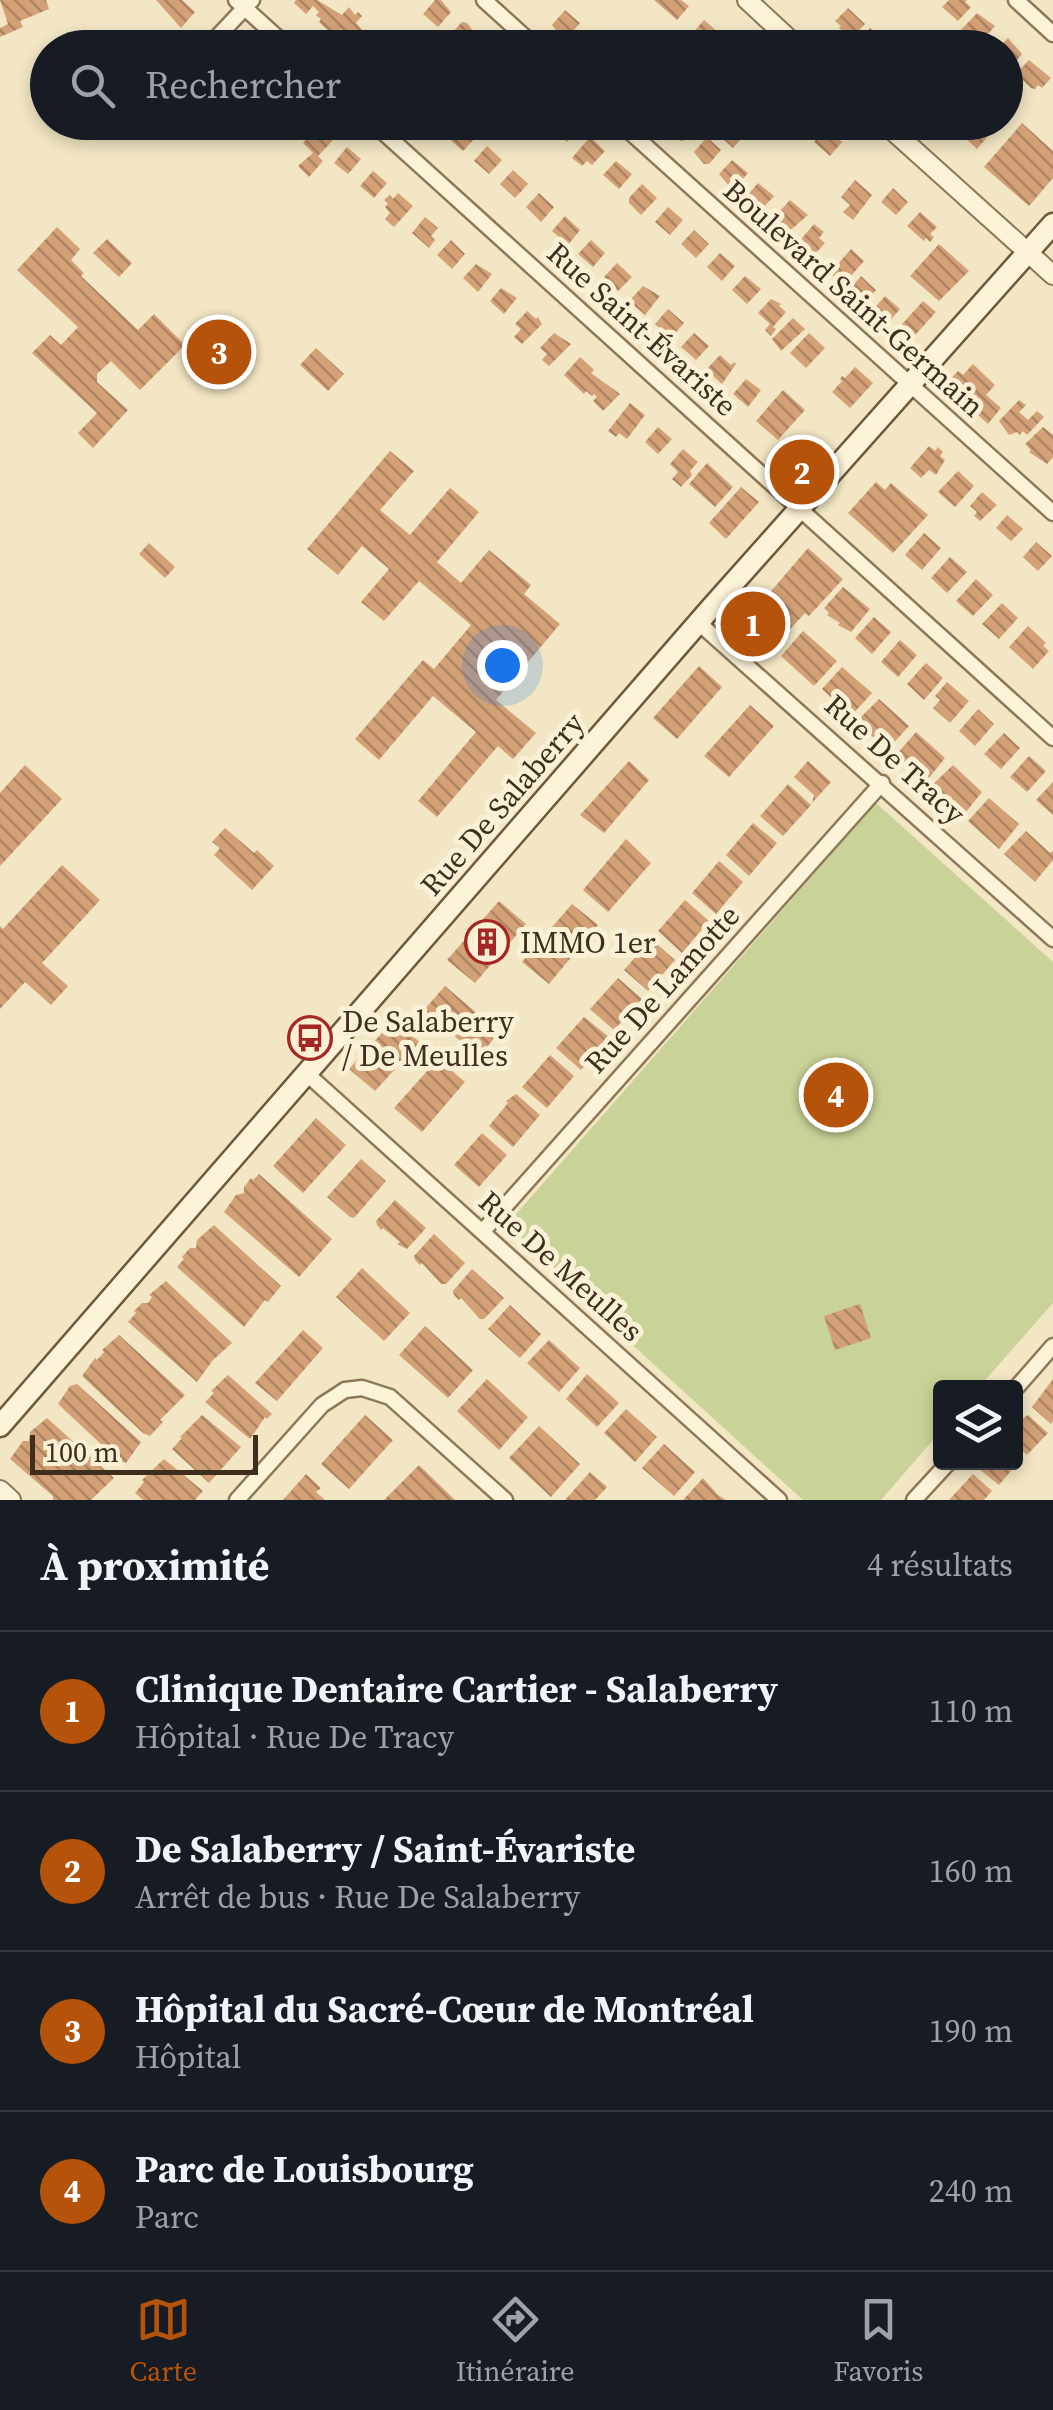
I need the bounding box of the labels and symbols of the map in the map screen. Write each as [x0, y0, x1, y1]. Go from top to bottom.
street label: Boulevard Saint-Germain [715, 170, 993, 426]
street label: Rue Saint-Évariste [538, 233, 746, 425]
pin: 3 [186, 314, 252, 390]
pin: 2 [770, 434, 834, 510]
pin: 1 [720, 586, 786, 662]
your location [477, 640, 528, 691]
street label: Rue De Tracy [816, 685, 975, 834]
street label: Rue De Salaberry [411, 703, 593, 904]
street label: Rue De Lamotte [575, 896, 749, 1082]
building icon: IMMO 1er [464, 919, 510, 965]
place label: IMMO 1er [520, 922, 656, 963]
place label: De Salaberry / De Meulles [342, 1001, 514, 1076]
bus stop icon: De Salaberry / De Meulles [287, 1015, 333, 1061]
pin: 4 [804, 1058, 868, 1132]
street label: Rue De Meulles [470, 1181, 652, 1351]
scale bar [30, 1430, 258, 1474]

